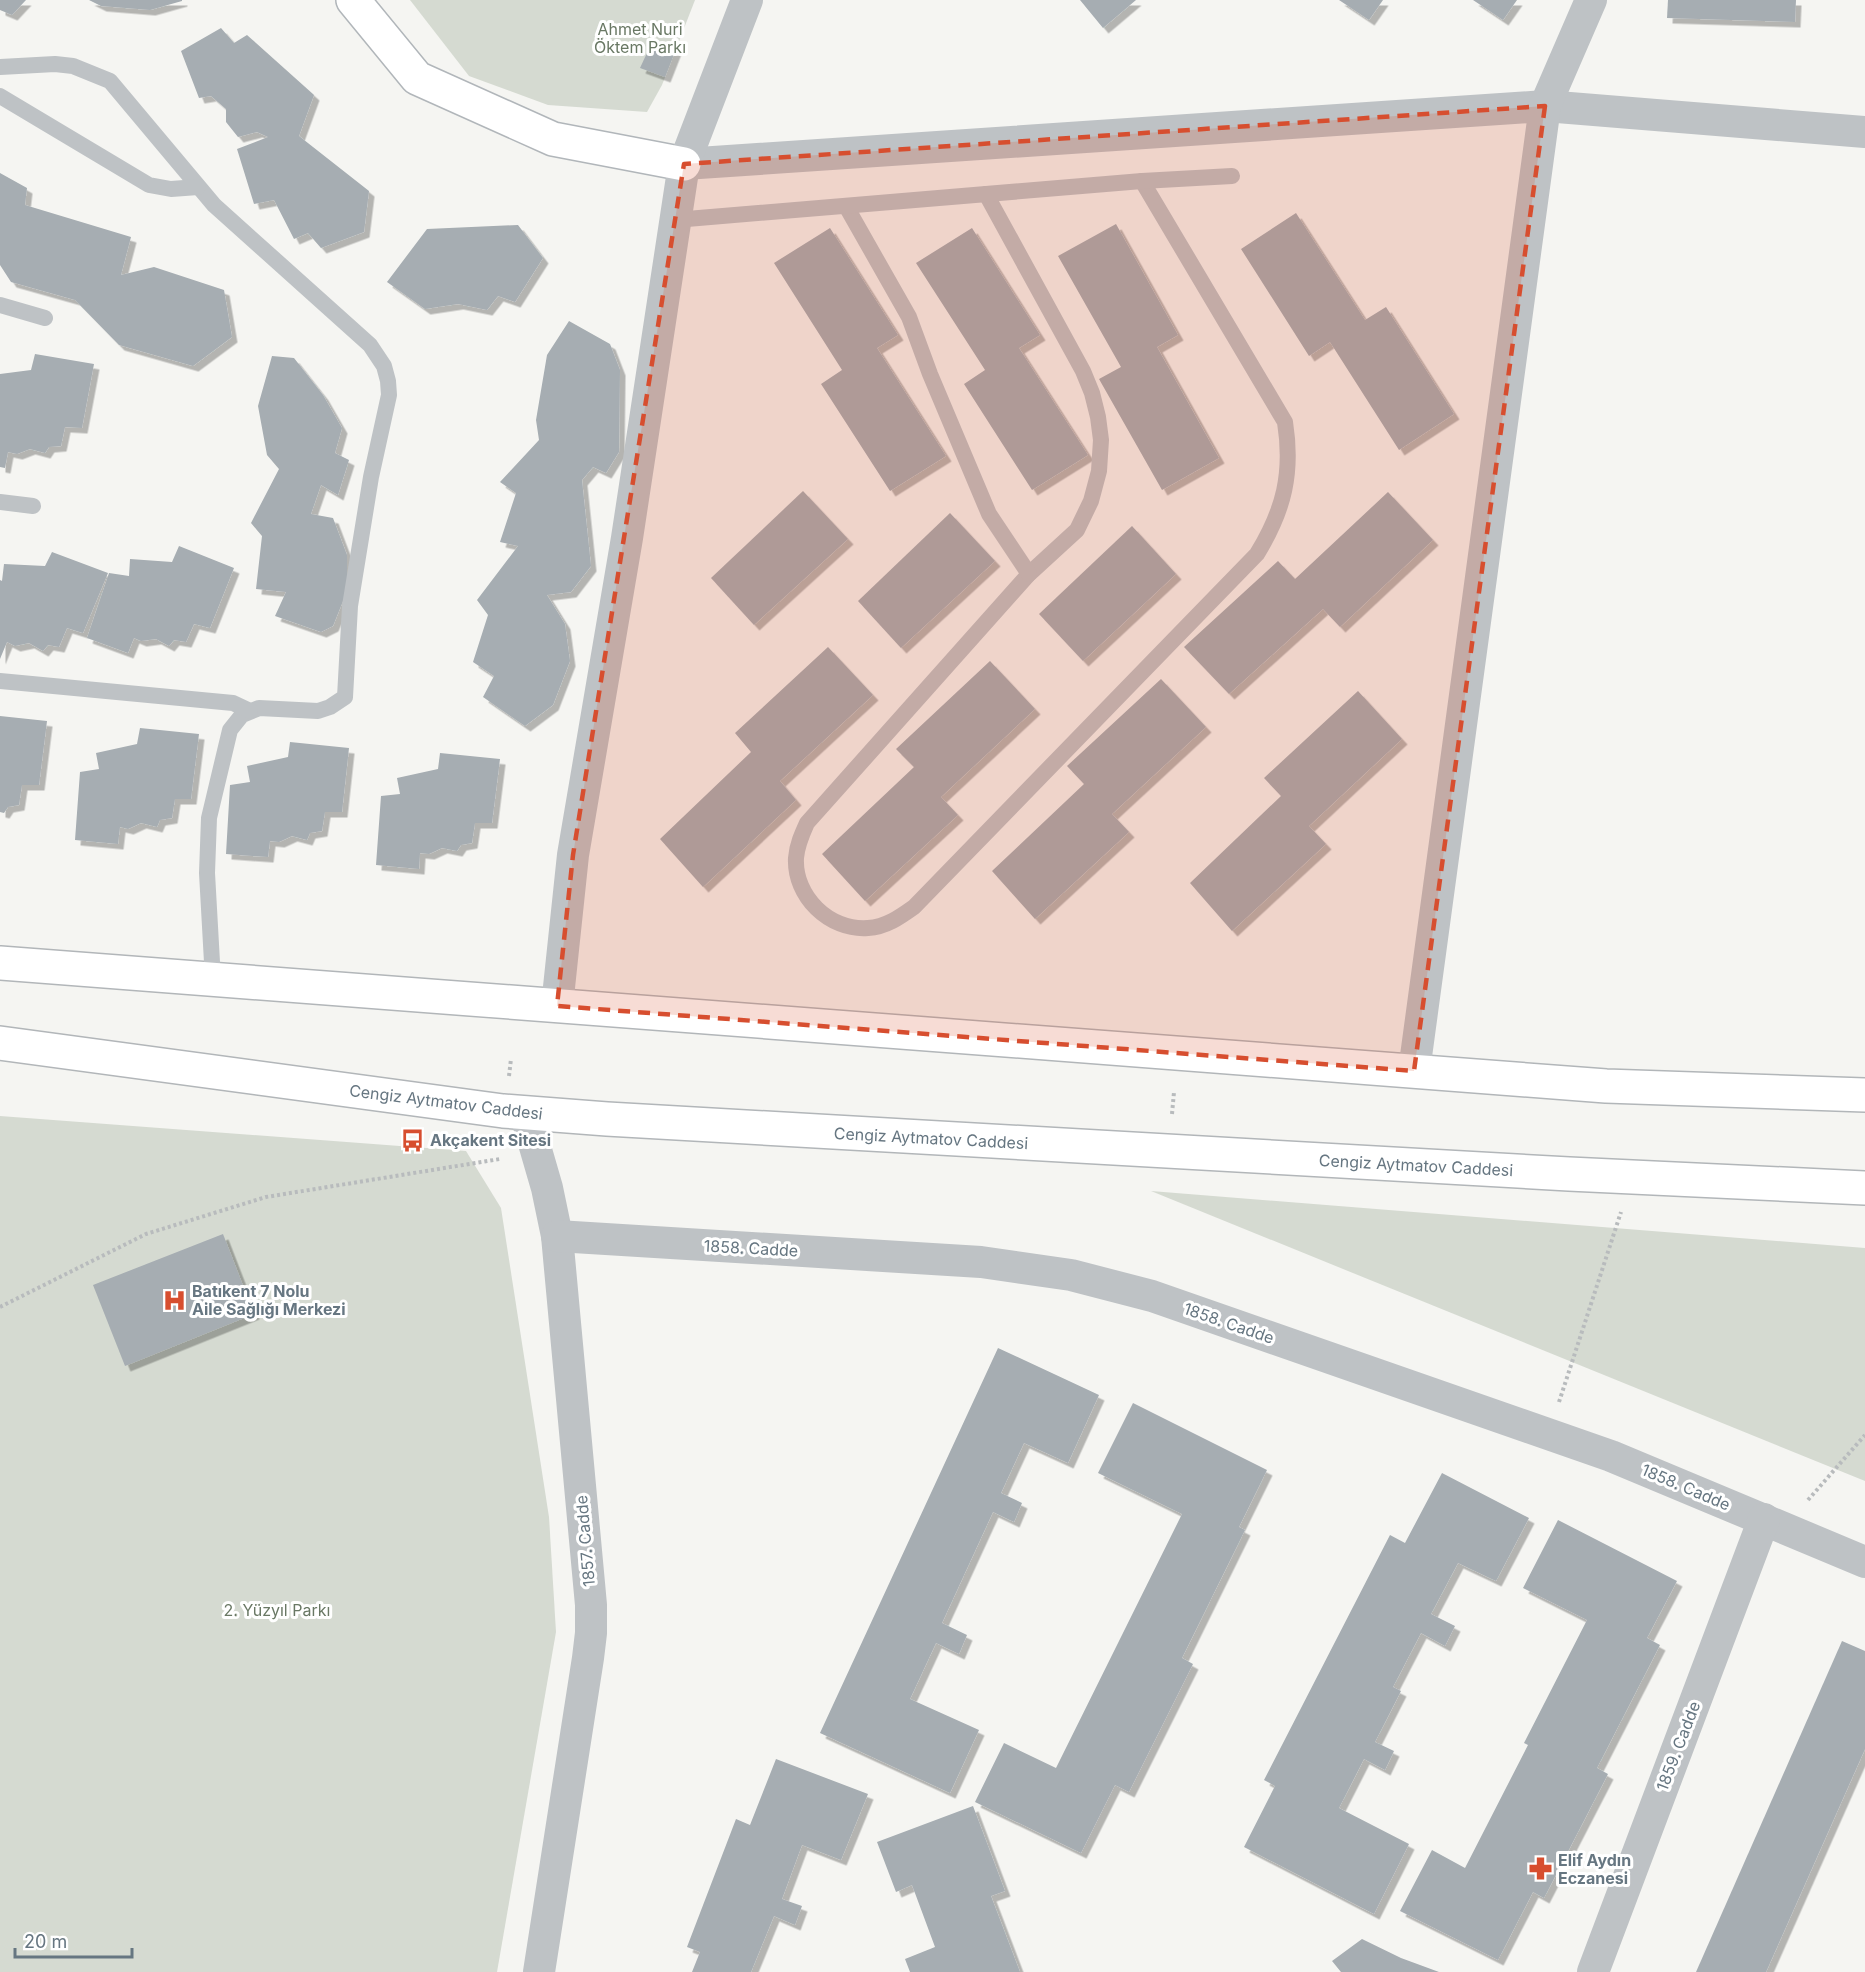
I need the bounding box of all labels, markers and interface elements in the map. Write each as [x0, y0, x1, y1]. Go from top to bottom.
park label: Ahmet Nuri Öktem Parkı [594, 19, 686, 57]
street label: Cengiz Aytmatov Caddesi [348, 1080, 544, 1124]
street label: Cengiz Aytmatov Caddesi [833, 1123, 1029, 1153]
bus stop icon: Akçakent Sitesi [399, 1127, 425, 1153]
place label: Akçakent Sitesi [430, 1130, 551, 1150]
street label: Cengiz Aytmatov Caddesi [1318, 1150, 1514, 1180]
street label: 1858. Cadde [703, 1236, 799, 1260]
place label: Batıkent 7 Nolu Aile Sağlığı Merkezi [192, 1281, 346, 1319]
hospital icon: Batıkent 7 Nolu Aile Sağlığı Merkezi [161, 1287, 187, 1313]
street label: 1858. Cadde [1181, 1298, 1277, 1348]
street label: 1858. Cadde [1639, 1459, 1733, 1515]
street label: 1857. Cadde [571, 1494, 599, 1588]
park label: 2. Yüzyıl Parkı [224, 1600, 330, 1620]
street label: 1859. Cadde [1652, 1698, 1704, 1794]
place label: Elif Aydın Eczanesi [1558, 1850, 1631, 1888]
pharmacy icon: Elif Aydın Eczanesi [1527, 1856, 1553, 1882]
scale bar [15, 1921, 132, 1959]
text: 20 m [24, 1931, 67, 1952]

